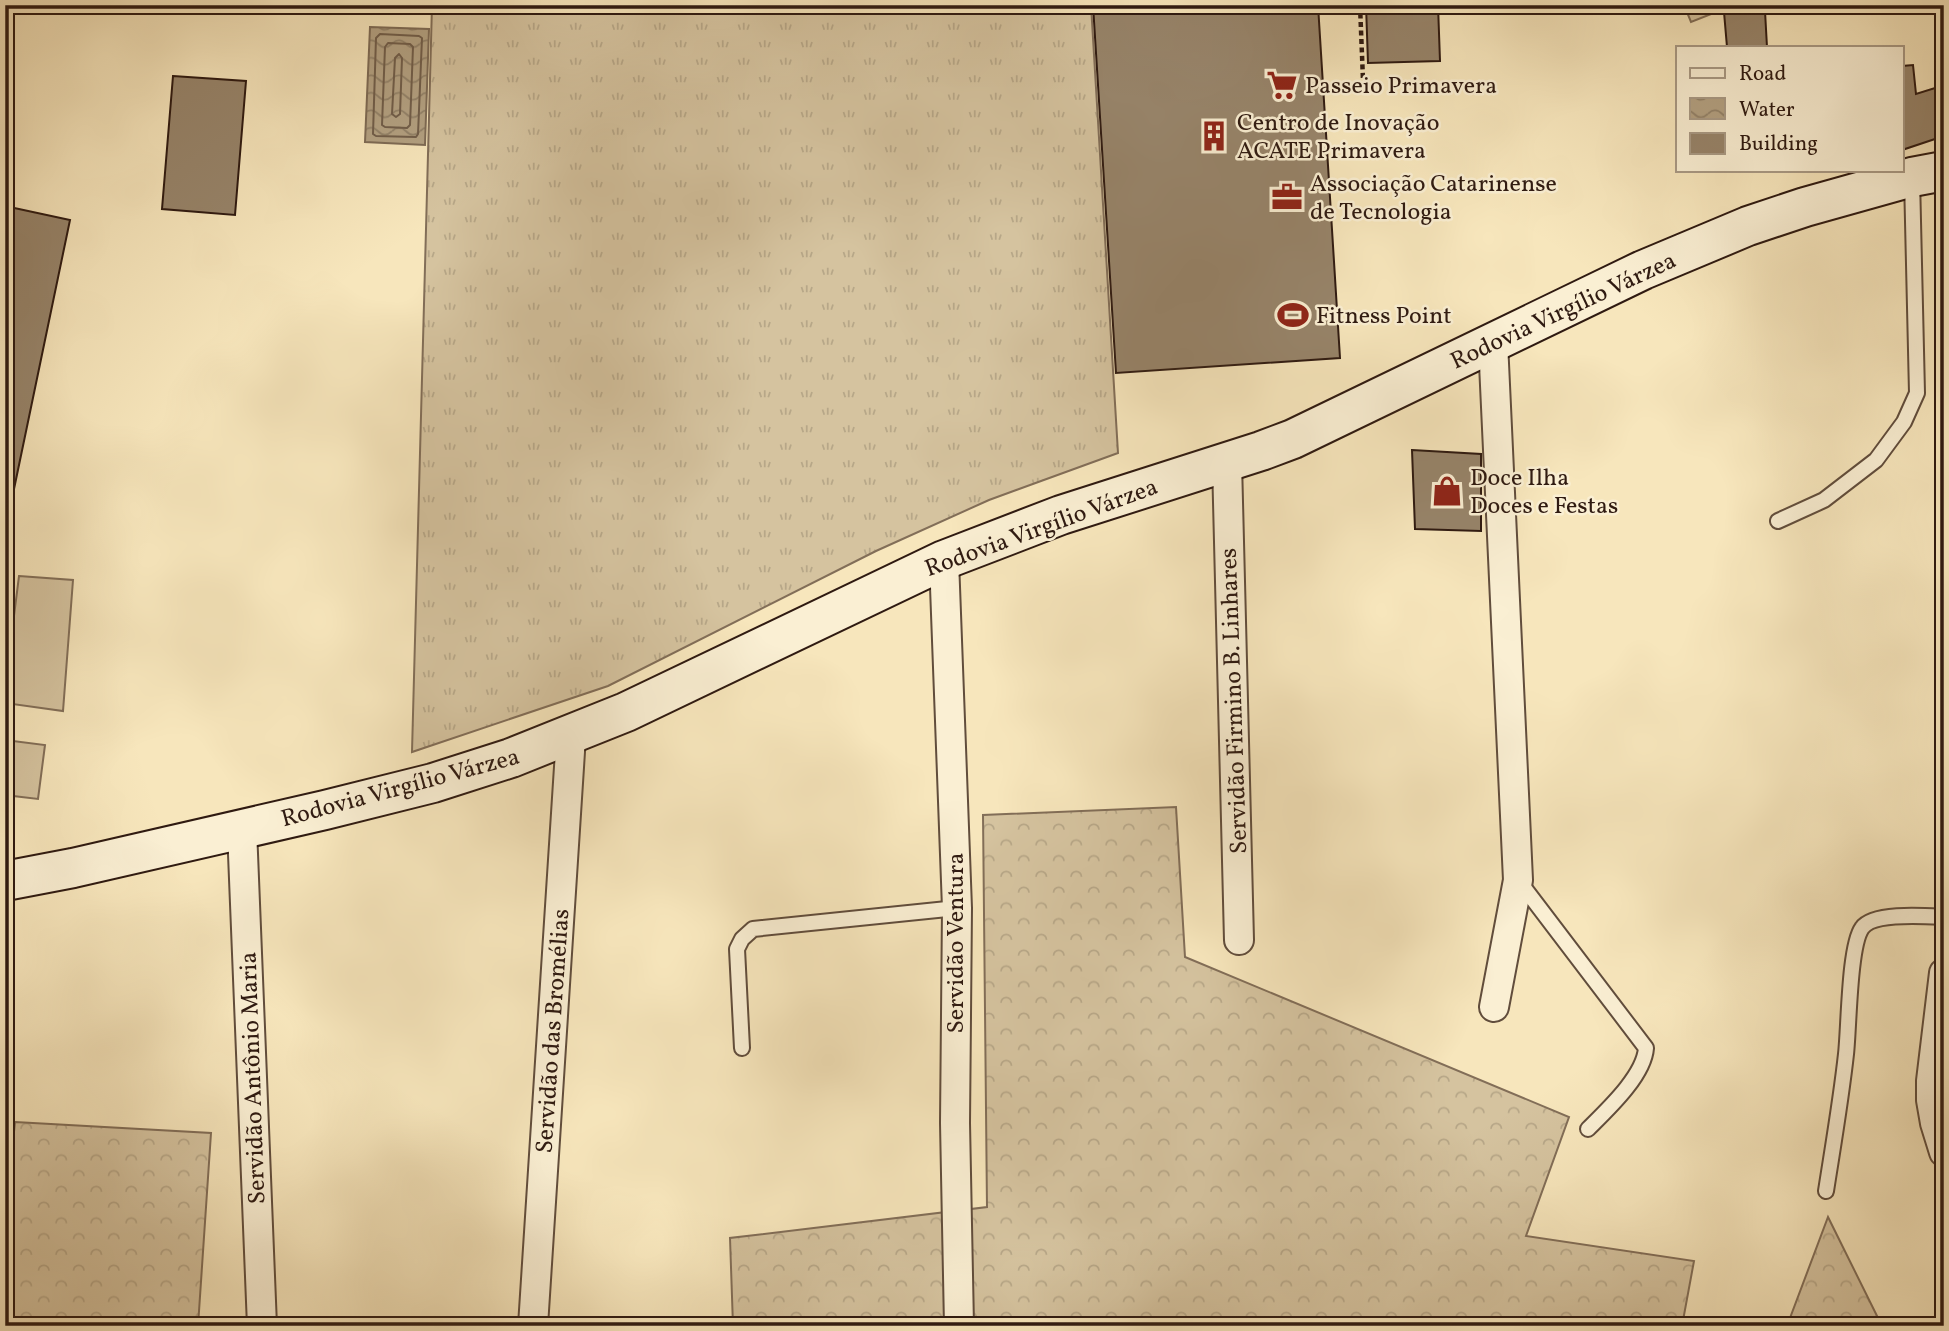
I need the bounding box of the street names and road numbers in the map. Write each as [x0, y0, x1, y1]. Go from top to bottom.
street label: Rodovia Virgílio Várzea [1445, 244, 1682, 379]
street label: Rodovia Virgílio Várzea [920, 471, 1163, 587]
street label: Servidão Firmino B. Linhares [1213, 547, 1257, 855]
street label: Rodovia Virgílio Várzea [277, 741, 524, 837]
street label: Servidão Ventura [940, 853, 974, 1033]
street label: Servidão das Bromélias [528, 908, 580, 1155]
street label: Servidão Antônio Maria [233, 951, 275, 1205]

